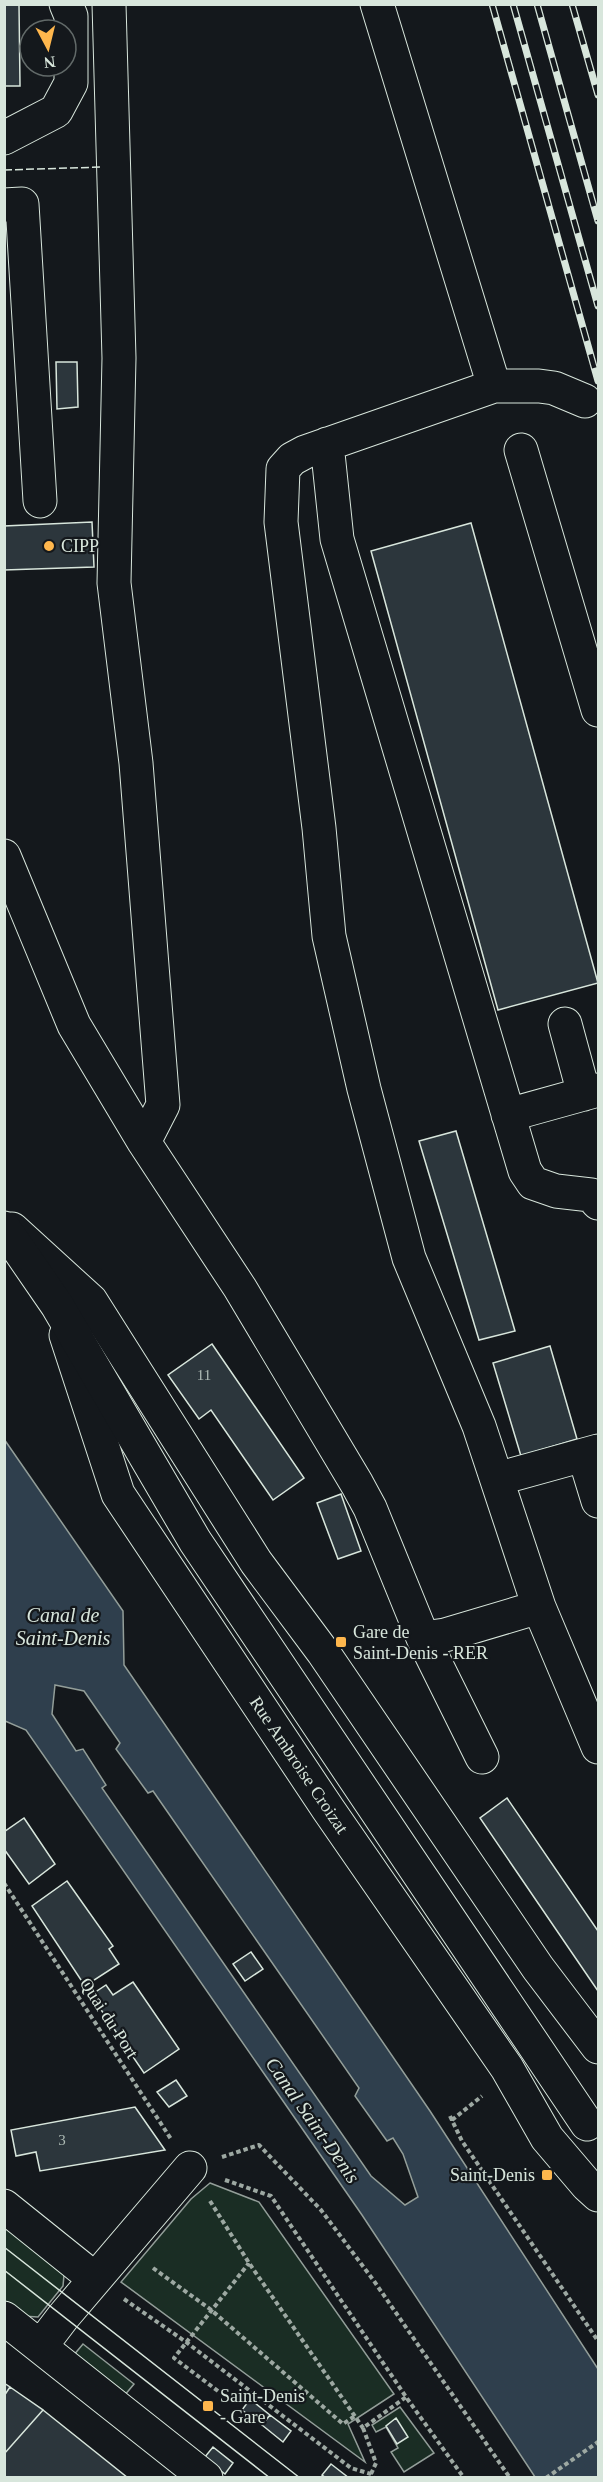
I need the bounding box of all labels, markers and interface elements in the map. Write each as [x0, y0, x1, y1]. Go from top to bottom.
north arrow [18, 18, 78, 78]
text: N [43, 53, 57, 72]
place label: CIPP [61, 536, 99, 556]
marker: CIPP [42, 539, 56, 553]
house number: 11 [197, 1367, 211, 1383]
water label: Canal de Saint-Denis [16, 1604, 110, 1649]
place label: Gare de Saint-Denis - RER [353, 1622, 488, 1663]
marker: Gare de Saint-Denis - RER [334, 1635, 348, 1649]
street label: Rue Ambroise Croizat [246, 1693, 352, 1837]
street label: Quai du Port [76, 1974, 142, 2062]
water label: Canal Saint-Denis [261, 2053, 365, 2187]
house number: 3 [58, 2132, 66, 2148]
place label: Saint-Denis [450, 2165, 535, 2185]
marker: Saint-Denis [540, 2168, 554, 2182]
place label: Saint-Denis - Gare [220, 2386, 305, 2427]
marker: Saint-Denis - Gare [201, 2399, 215, 2413]

